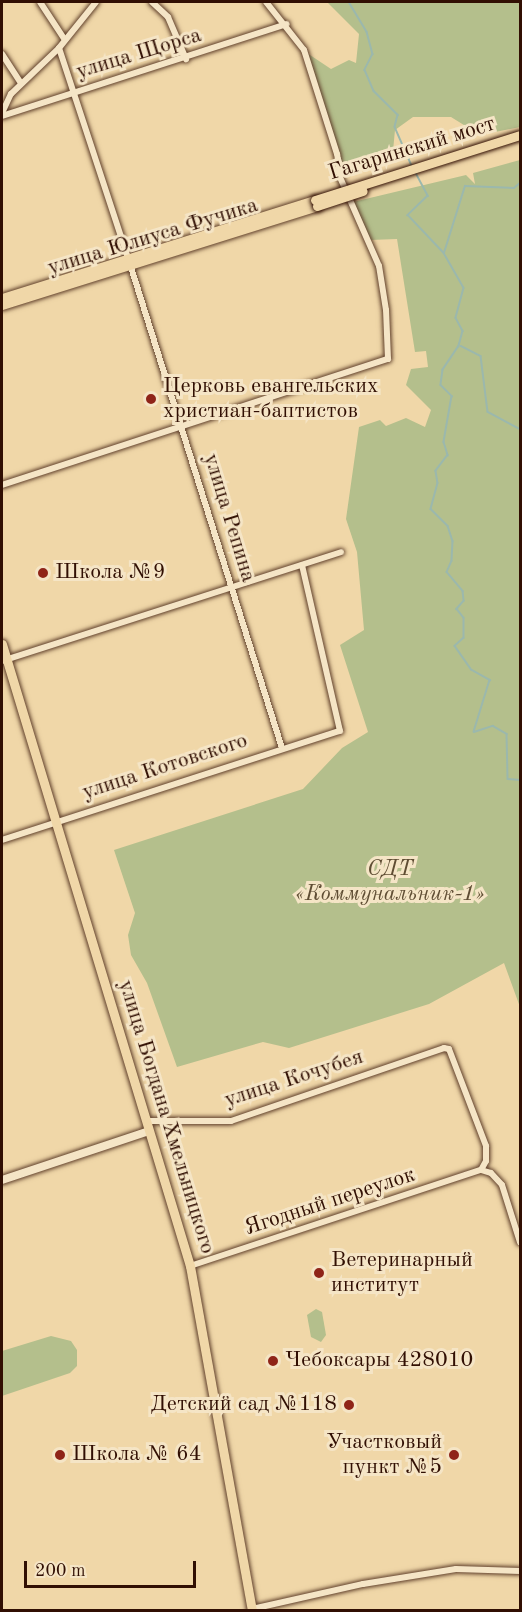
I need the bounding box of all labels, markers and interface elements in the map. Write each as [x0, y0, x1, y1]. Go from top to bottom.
street label: улица Щорса [73, 22, 205, 86]
street label: Гагаринский мост [325, 111, 499, 187]
street label: улица Юлиуса Фучика [45, 192, 261, 282]
place label: Церковь евангельских христиан-баптистов [163, 373, 378, 424]
marker: Церковь евангельских христиан-баптистов [144, 392, 158, 406]
street label: улица Репина [197, 450, 261, 586]
place label: Школа №9 [55, 560, 166, 586]
marker: Школа №9 [36, 566, 50, 580]
street label: улица Котовского [79, 728, 251, 806]
park label: СДТ «Коммунальник-1» [295, 856, 485, 908]
street label: улица Богдана Хмельницкого [112, 977, 220, 1257]
street label: улица Кочубея [221, 1044, 367, 1114]
street label: Ягодный переулок [241, 1162, 419, 1242]
place label: Ветеринарный институт [331, 1247, 473, 1298]
marker: Ветеринарный институт [312, 1266, 326, 1280]
place label: Чебоксары 428010 [285, 1348, 473, 1374]
marker: Чебоксары 428010 [266, 1354, 280, 1368]
place label: Детский сад №118 [151, 1392, 337, 1418]
marker: Детский сад №118 [342, 1398, 356, 1412]
place label: Участковый пункт №5 [326, 1429, 442, 1480]
place label: Школа № 64 [72, 1442, 201, 1468]
marker: Школа № 64 [53, 1448, 67, 1462]
marker: Участковый пункт №5 [447, 1448, 461, 1462]
scale bar [27, 1549, 200, 1587]
text: 200 m [35, 1562, 86, 1580]

